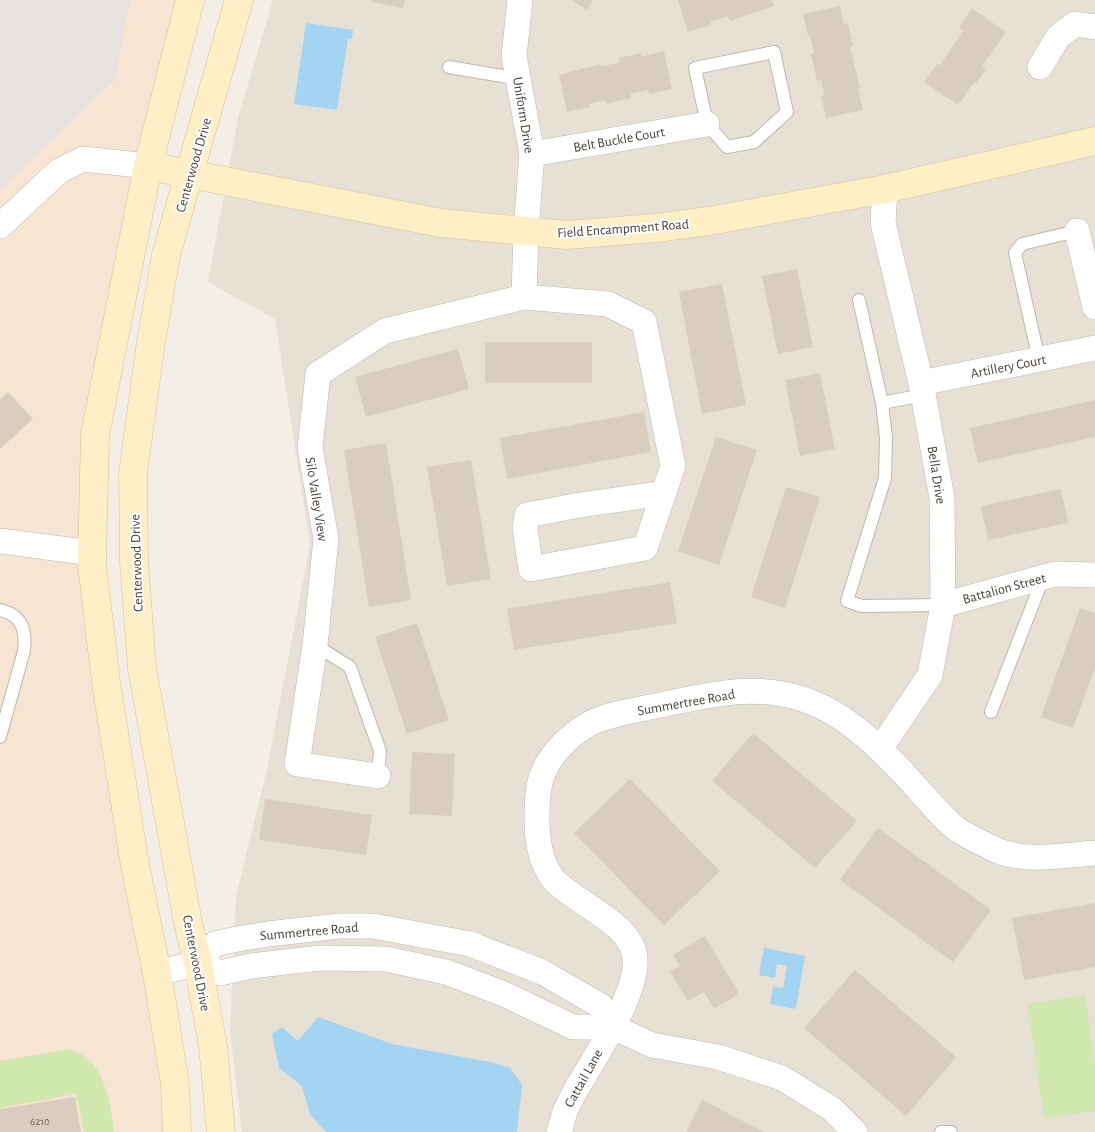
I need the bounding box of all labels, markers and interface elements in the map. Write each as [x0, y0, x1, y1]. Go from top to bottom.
street label: Uniform Drive [510, 76, 536, 154]
street label: Centerwood Drive [174, 116, 214, 214]
street label: Belt Buckle Court [572, 125, 666, 155]
street label: Field Encampment Road [557, 217, 689, 241]
street label: Artillery Court [969, 353, 1048, 381]
street label: Bella Drive [925, 445, 948, 505]
street label: Silo Valley View [302, 456, 330, 543]
street label: Centerwood Drive [128, 514, 146, 612]
street label: Battalion Street [961, 571, 1048, 607]
street label: Summertree Road [636, 688, 736, 718]
street label: Centerwood Drive [180, 914, 212, 1013]
street label: Summertree Road [259, 921, 359, 943]
street label: Cattail Lane [562, 1047, 606, 1110]
house number: 6210 [30, 1116, 50, 1127]

